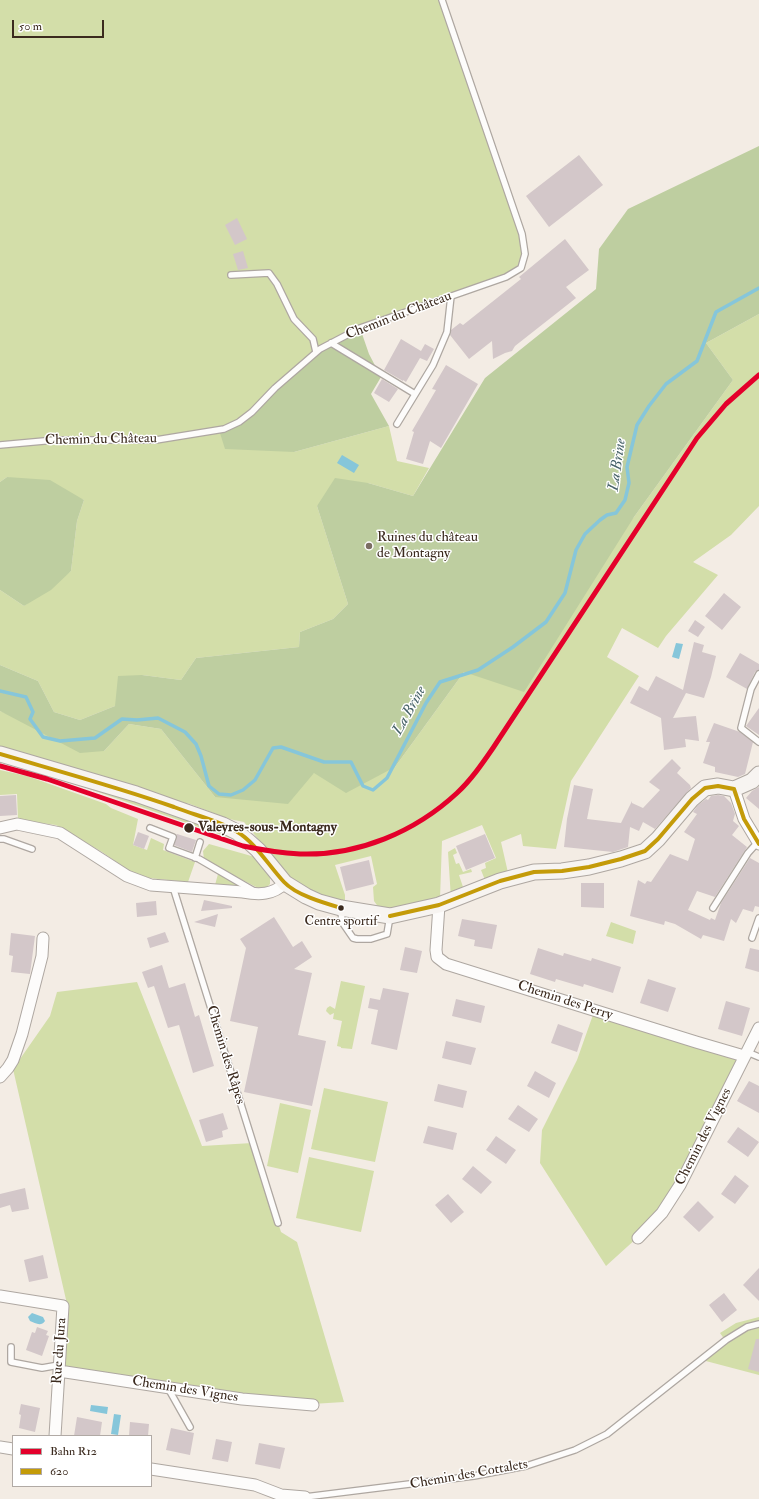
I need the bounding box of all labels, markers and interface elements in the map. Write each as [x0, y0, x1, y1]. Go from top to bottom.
scale bar [14, 12, 106, 38]
text: 50 m [19, 19, 42, 34]
street label: Chemin du Château [344, 288, 454, 344]
street label: Chemin du Château [45, 431, 157, 449]
water label: La Brine [605, 438, 631, 492]
place label: Ruines du château de Montagny [377, 530, 478, 562]
marker: Ruines du château de Montagny [364, 541, 374, 551]
water label: La Brine [389, 684, 431, 738]
place label: Valeyres-sous-Montagny [198, 820, 337, 836]
marker: Valeyres-sous-Montagny [182, 821, 196, 835]
marker: Centre sportif [336, 903, 346, 913]
place label: Centre sportif [305, 914, 377, 930]
street label: Chemin des Perry [515, 978, 615, 1024]
street label: Chemin des Râpes [202, 1004, 248, 1106]
street label: Chemin des Vignes [672, 1086, 736, 1188]
street label: Rue du Jura [49, 1317, 71, 1385]
street label: Chemin des Vignes [131, 1373, 239, 1407]
legend [12, 1435, 152, 1487]
text: Bahn R12 [50, 1444, 97, 1459]
street label: Chemin des Cottalets [409, 1456, 529, 1494]
text: 620 [50, 1464, 68, 1479]

